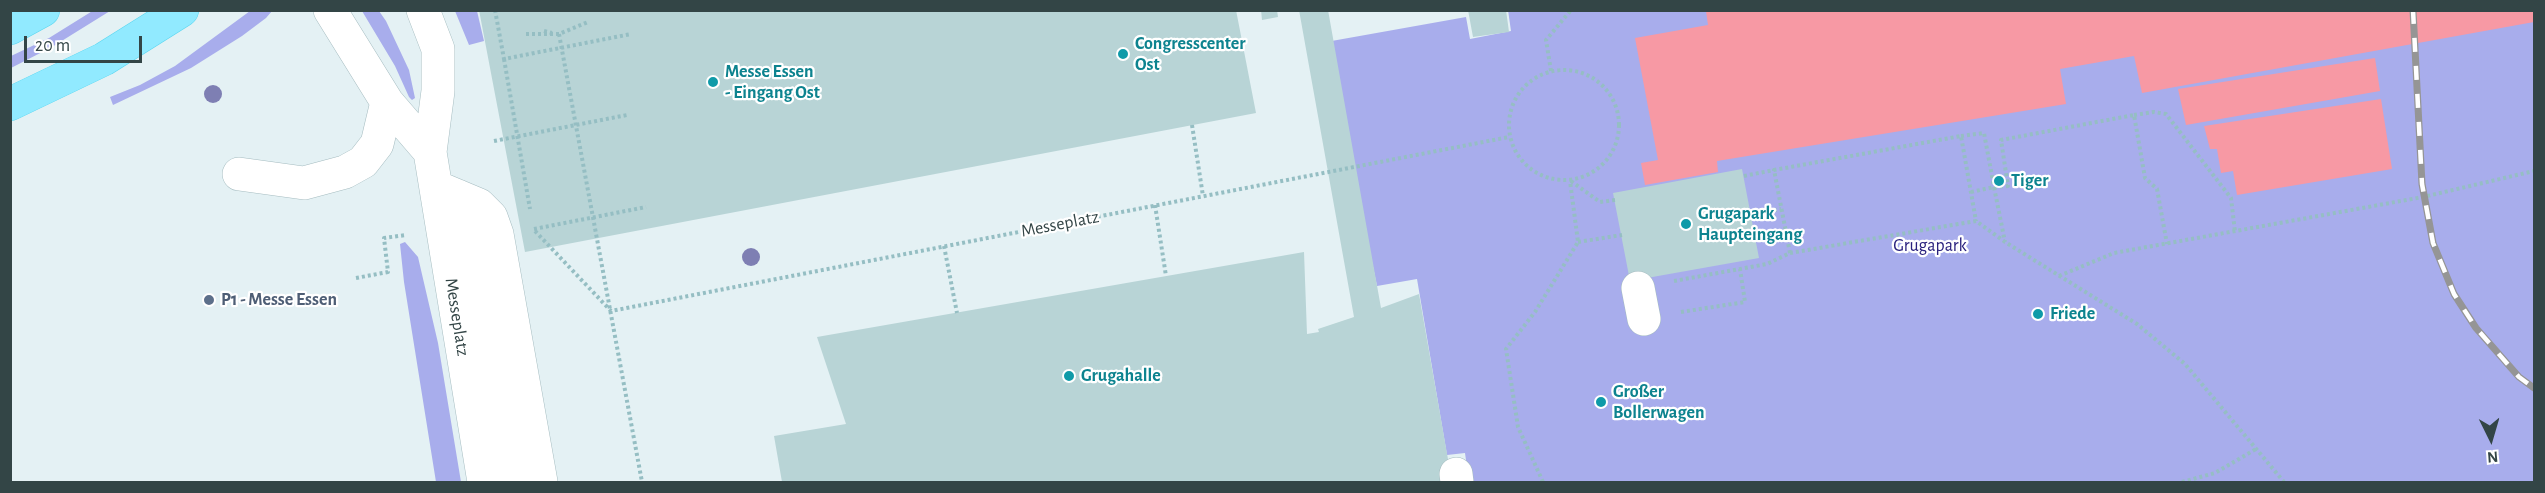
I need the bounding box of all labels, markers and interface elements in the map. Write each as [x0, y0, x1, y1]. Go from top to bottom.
scale bar [27, 24, 146, 62]
place label: Congresscenter Ost [1135, 33, 1246, 76]
text: 20 m [35, 37, 70, 55]
marker: Congresscenter Ost [1116, 47, 1130, 61]
place label: Messe Essen - Eingang Ost [725, 61, 820, 104]
marker: Messe Essen - Eingang Ost [706, 75, 720, 89]
place label: Tiger [2011, 170, 2048, 192]
marker: Tiger [1992, 174, 2006, 188]
place label: Grugapark Haupteingang [1698, 203, 1802, 246]
street label: Messeplatz [1019, 206, 1101, 242]
marker: Grugapark Haupteingang [1679, 217, 1693, 231]
park label: Grugapark [1893, 235, 1967, 257]
street label: Messeplatz [440, 276, 474, 358]
place label: P1 - Messe Essen [221, 289, 337, 311]
marker: P1 - Messe Essen [202, 293, 216, 307]
place label: Friede [2050, 303, 2095, 325]
marker: Friede [2031, 307, 2045, 321]
place label: Grugahalle [1081, 365, 1161, 387]
marker: Grugahalle [1062, 369, 1076, 383]
place label: Großer Bollerwagen [1613, 381, 1704, 424]
marker: Großer Bollerwagen [1594, 395, 1608, 409]
north arrow [2461, 409, 2521, 469]
text: N [2486, 448, 2499, 465]

